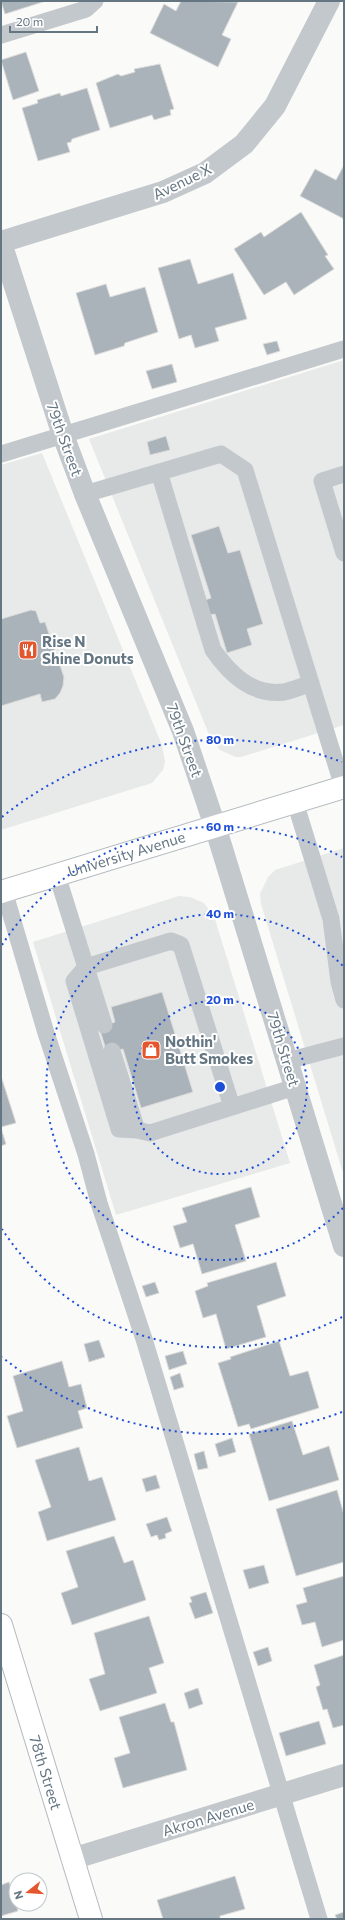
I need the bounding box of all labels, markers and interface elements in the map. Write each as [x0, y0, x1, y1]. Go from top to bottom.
scale bar [10, 8, 97, 34]
text: 20 m [16, 14, 43, 28]
street label: Avenue X [150, 159, 214, 203]
street label: 79th Street [43, 400, 87, 478]
place label: Rise N Shine Donuts [42, 632, 134, 667]
restaurant icon: Rise N Shine Donuts [17, 639, 39, 661]
street label: 79th Street [163, 701, 207, 779]
text: 80 m [206, 732, 234, 746]
text: 60 m [206, 819, 234, 833]
street label: University Avenue [65, 827, 187, 880]
text: 40 m [206, 906, 234, 920]
text: 20 m [206, 992, 234, 1006]
street label: 79th Street [264, 1010, 304, 1088]
place label: Nothin' Butt Smokes [165, 1032, 253, 1067]
shop icon: Nothin' Butt Smokes [140, 1039, 162, 1061]
centre of rings [213, 1080, 227, 1094]
street label: 78th Street [26, 1733, 66, 1812]
street label: Akron Avenue [160, 1795, 256, 1839]
north arrow [8, 1872, 48, 1912]
text: N [11, 1889, 25, 1901]

